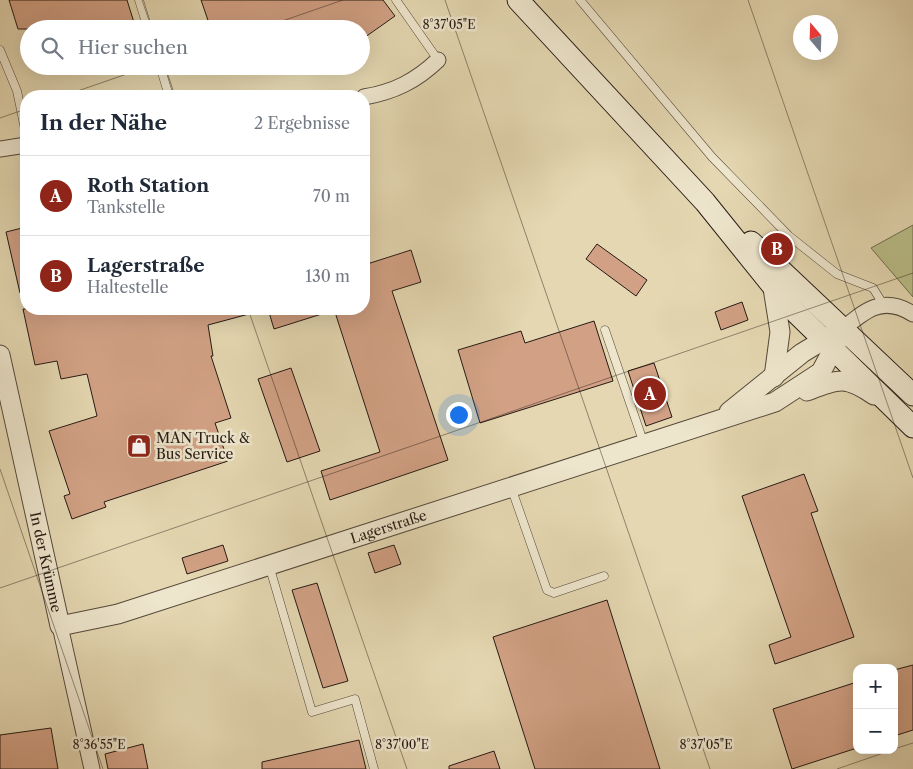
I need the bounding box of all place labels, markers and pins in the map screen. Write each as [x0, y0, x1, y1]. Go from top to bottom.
pin: B [761, 230, 793, 268]
pin: A [634, 375, 666, 413]
place label: MAN Truck & Bus Service [156, 429, 250, 463]
shop icon: MAN Truck & Bus Service [126, 433, 152, 459]

